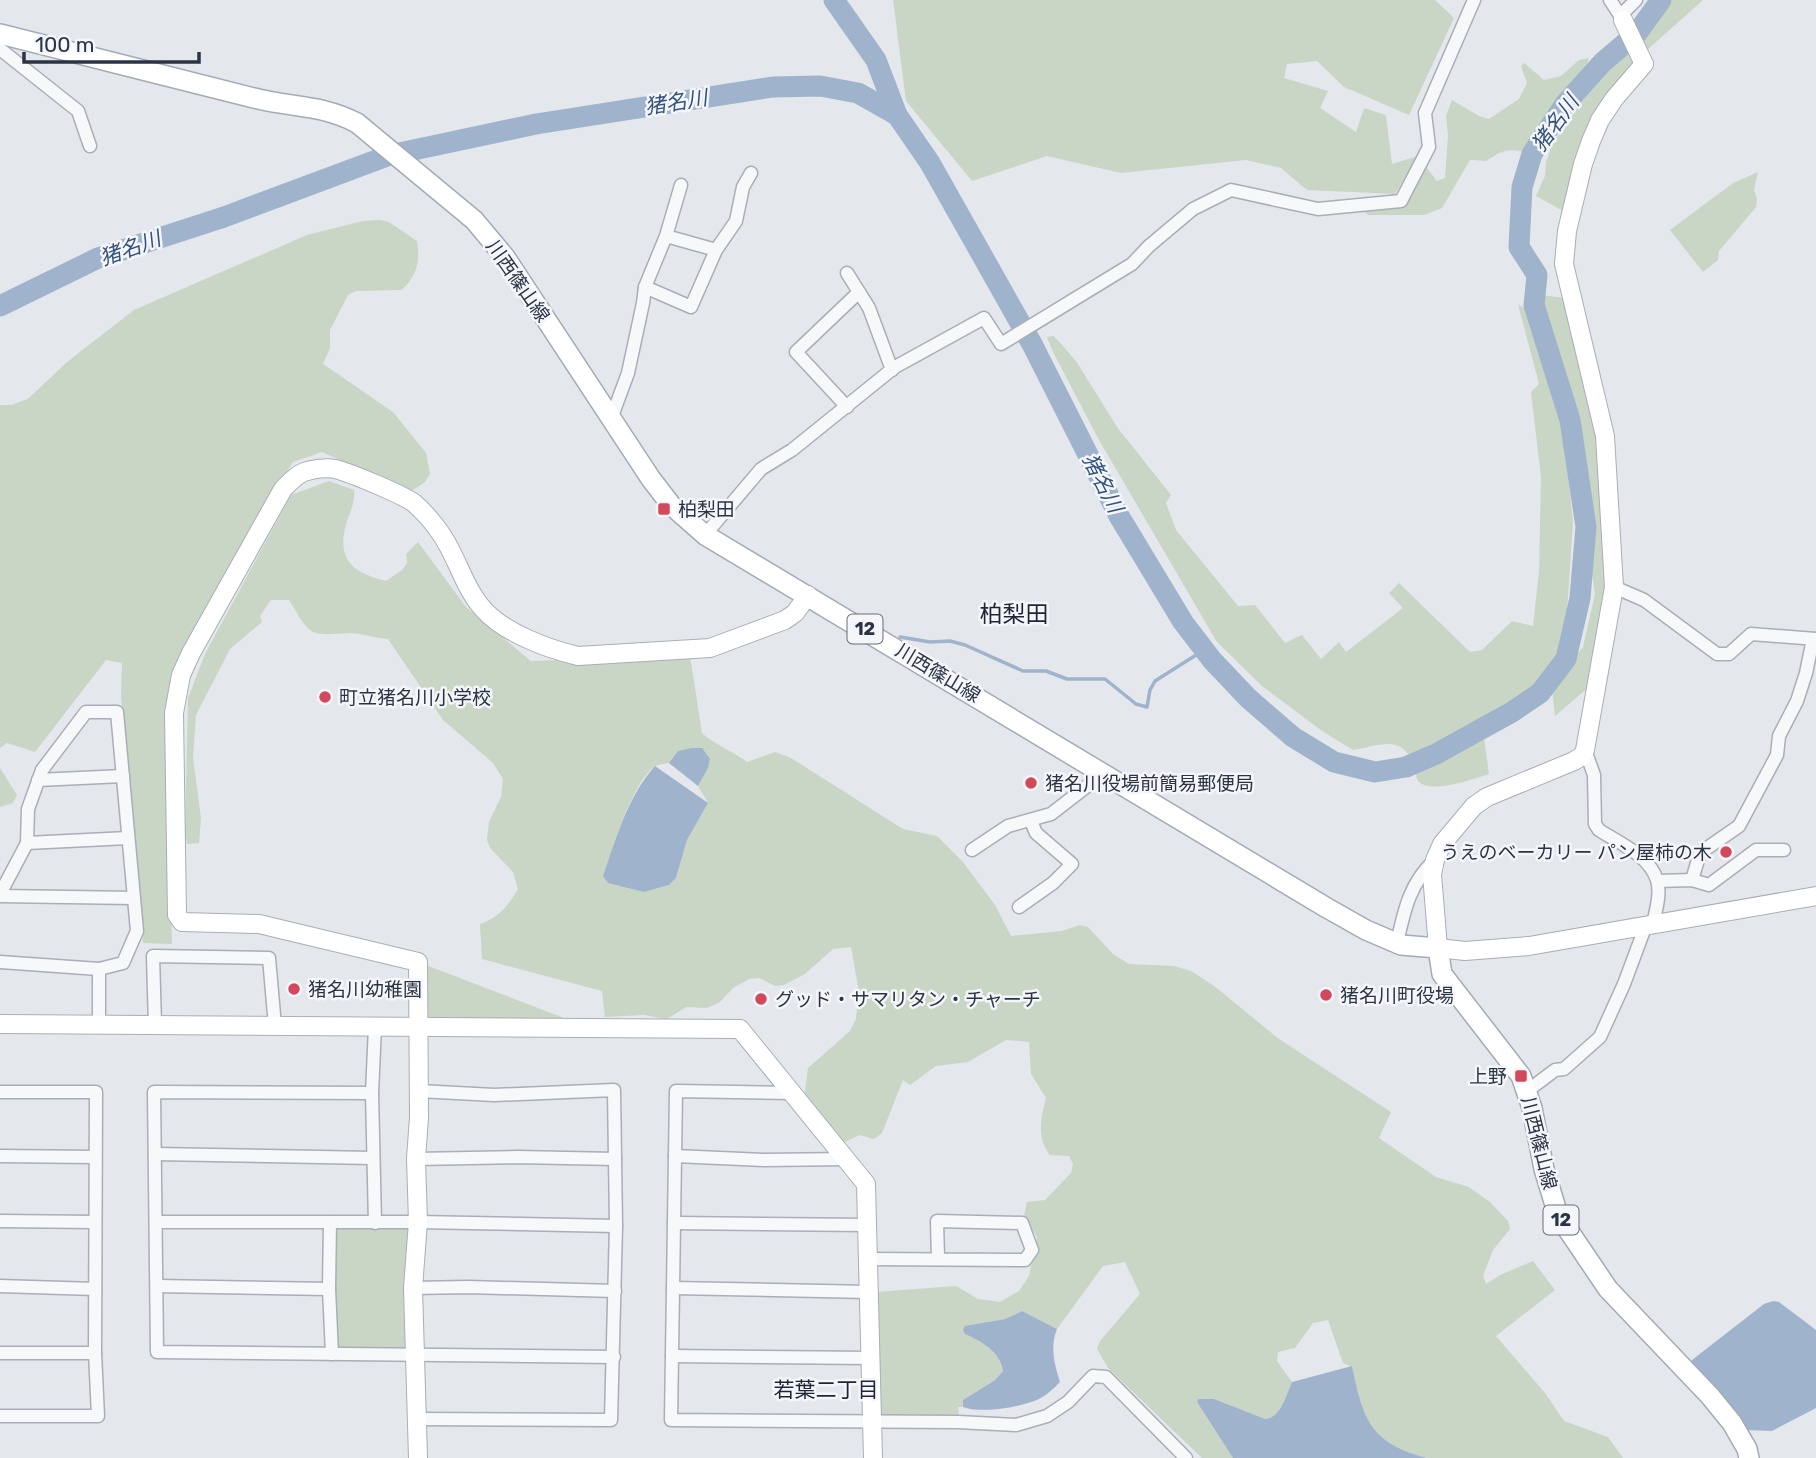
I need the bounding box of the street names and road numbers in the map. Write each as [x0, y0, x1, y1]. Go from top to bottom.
street label: 川西篠山線 [481, 235, 555, 327]
road number: 12 [848, 614, 882, 644]
street label: 川西篠山線 [891, 639, 985, 707]
street label: 川西篠山線 [1516, 1094, 1562, 1192]
road number: 12 [1544, 1205, 1578, 1234]

